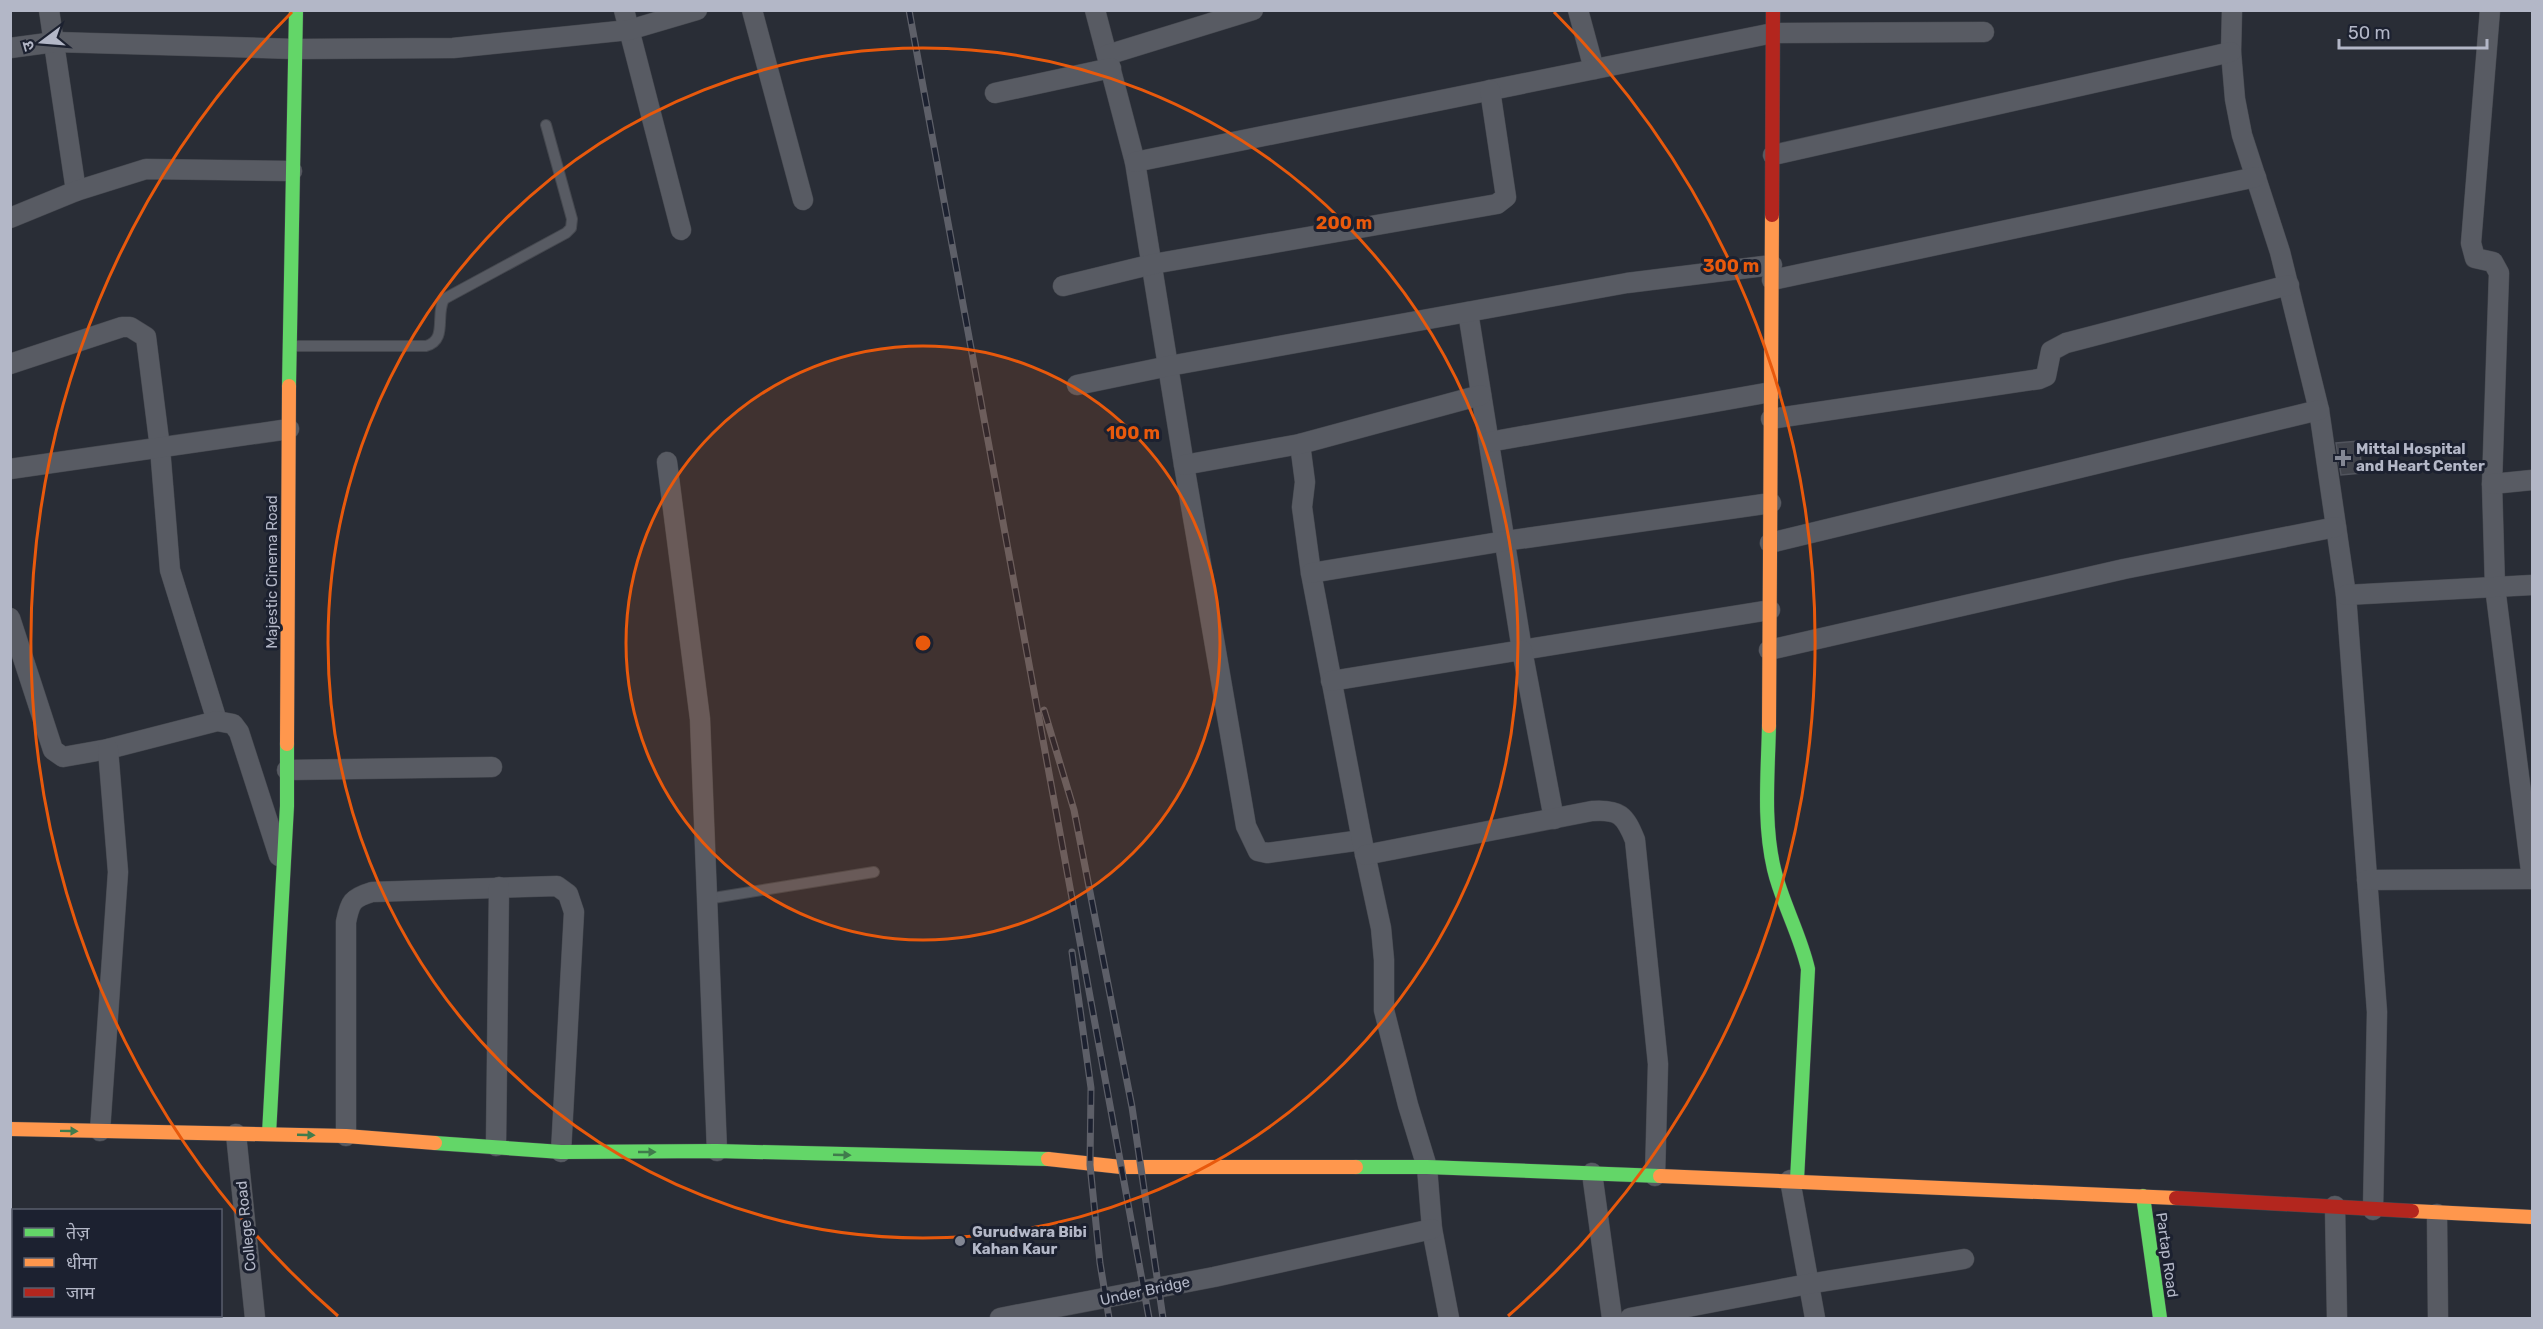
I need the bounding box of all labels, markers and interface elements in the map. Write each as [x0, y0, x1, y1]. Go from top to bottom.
north arrow [12, 12, 72, 72]
scale bar [2339, 12, 2488, 50]
text: 50 m [2348, 22, 2391, 44]
text: उ [17, 38, 38, 53]
text: 200 m [1316, 212, 1372, 234]
text: 300 m [1703, 255, 1759, 277]
text: 100 m [1106, 422, 1160, 444]
place label: Mittal Hospital and Heart Center [2356, 440, 2485, 475]
marker: Mittal Hospital and Heart Center [2334, 449, 2352, 467]
street label: Majestic Cinema Road [263, 495, 281, 649]
centre of rings [913, 633, 933, 653]
one-way arrow [59, 1126, 78, 1135]
one-way arrow [296, 1130, 315, 1140]
one-way arrow [638, 1147, 657, 1157]
one-way arrow [833, 1150, 852, 1160]
street label: College Road [232, 1180, 260, 1272]
legend [12, 1209, 222, 1317]
street label: Partap Road [2152, 1211, 2182, 1299]
text: तेज़ [66, 1222, 90, 1244]
place label: Gurudwara Bibi Kahan Kaur [972, 1223, 1087, 1258]
marker: Gurudwara Bibi Kahan Kaur [953, 1234, 967, 1248]
text: धीमा [66, 1252, 97, 1274]
street label: Under Bridge [1098, 1273, 1192, 1309]
text: जाम [66, 1282, 96, 1304]

